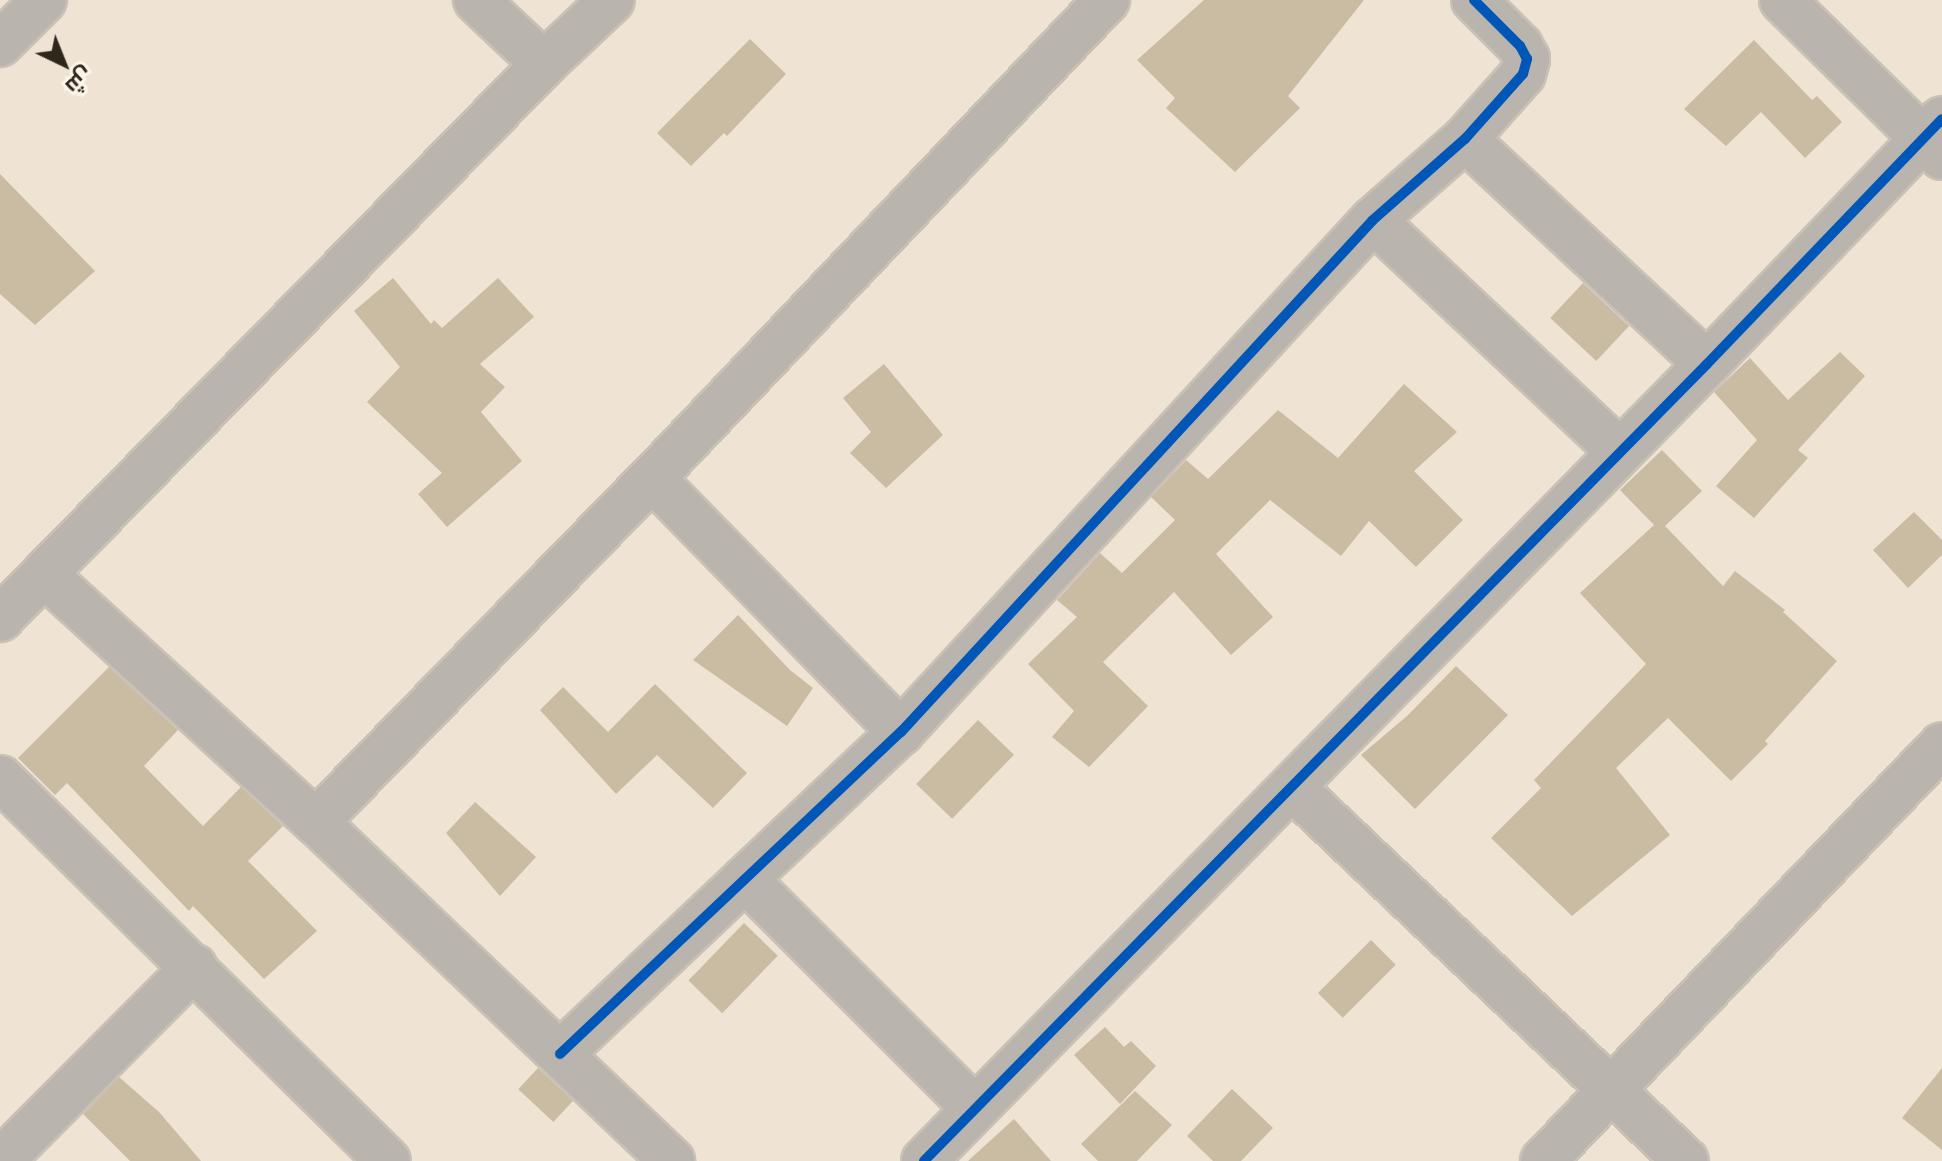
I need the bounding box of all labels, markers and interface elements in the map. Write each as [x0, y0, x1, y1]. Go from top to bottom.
north arrow [24, 24, 104, 104]
text: ش [59, 60, 102, 104]

